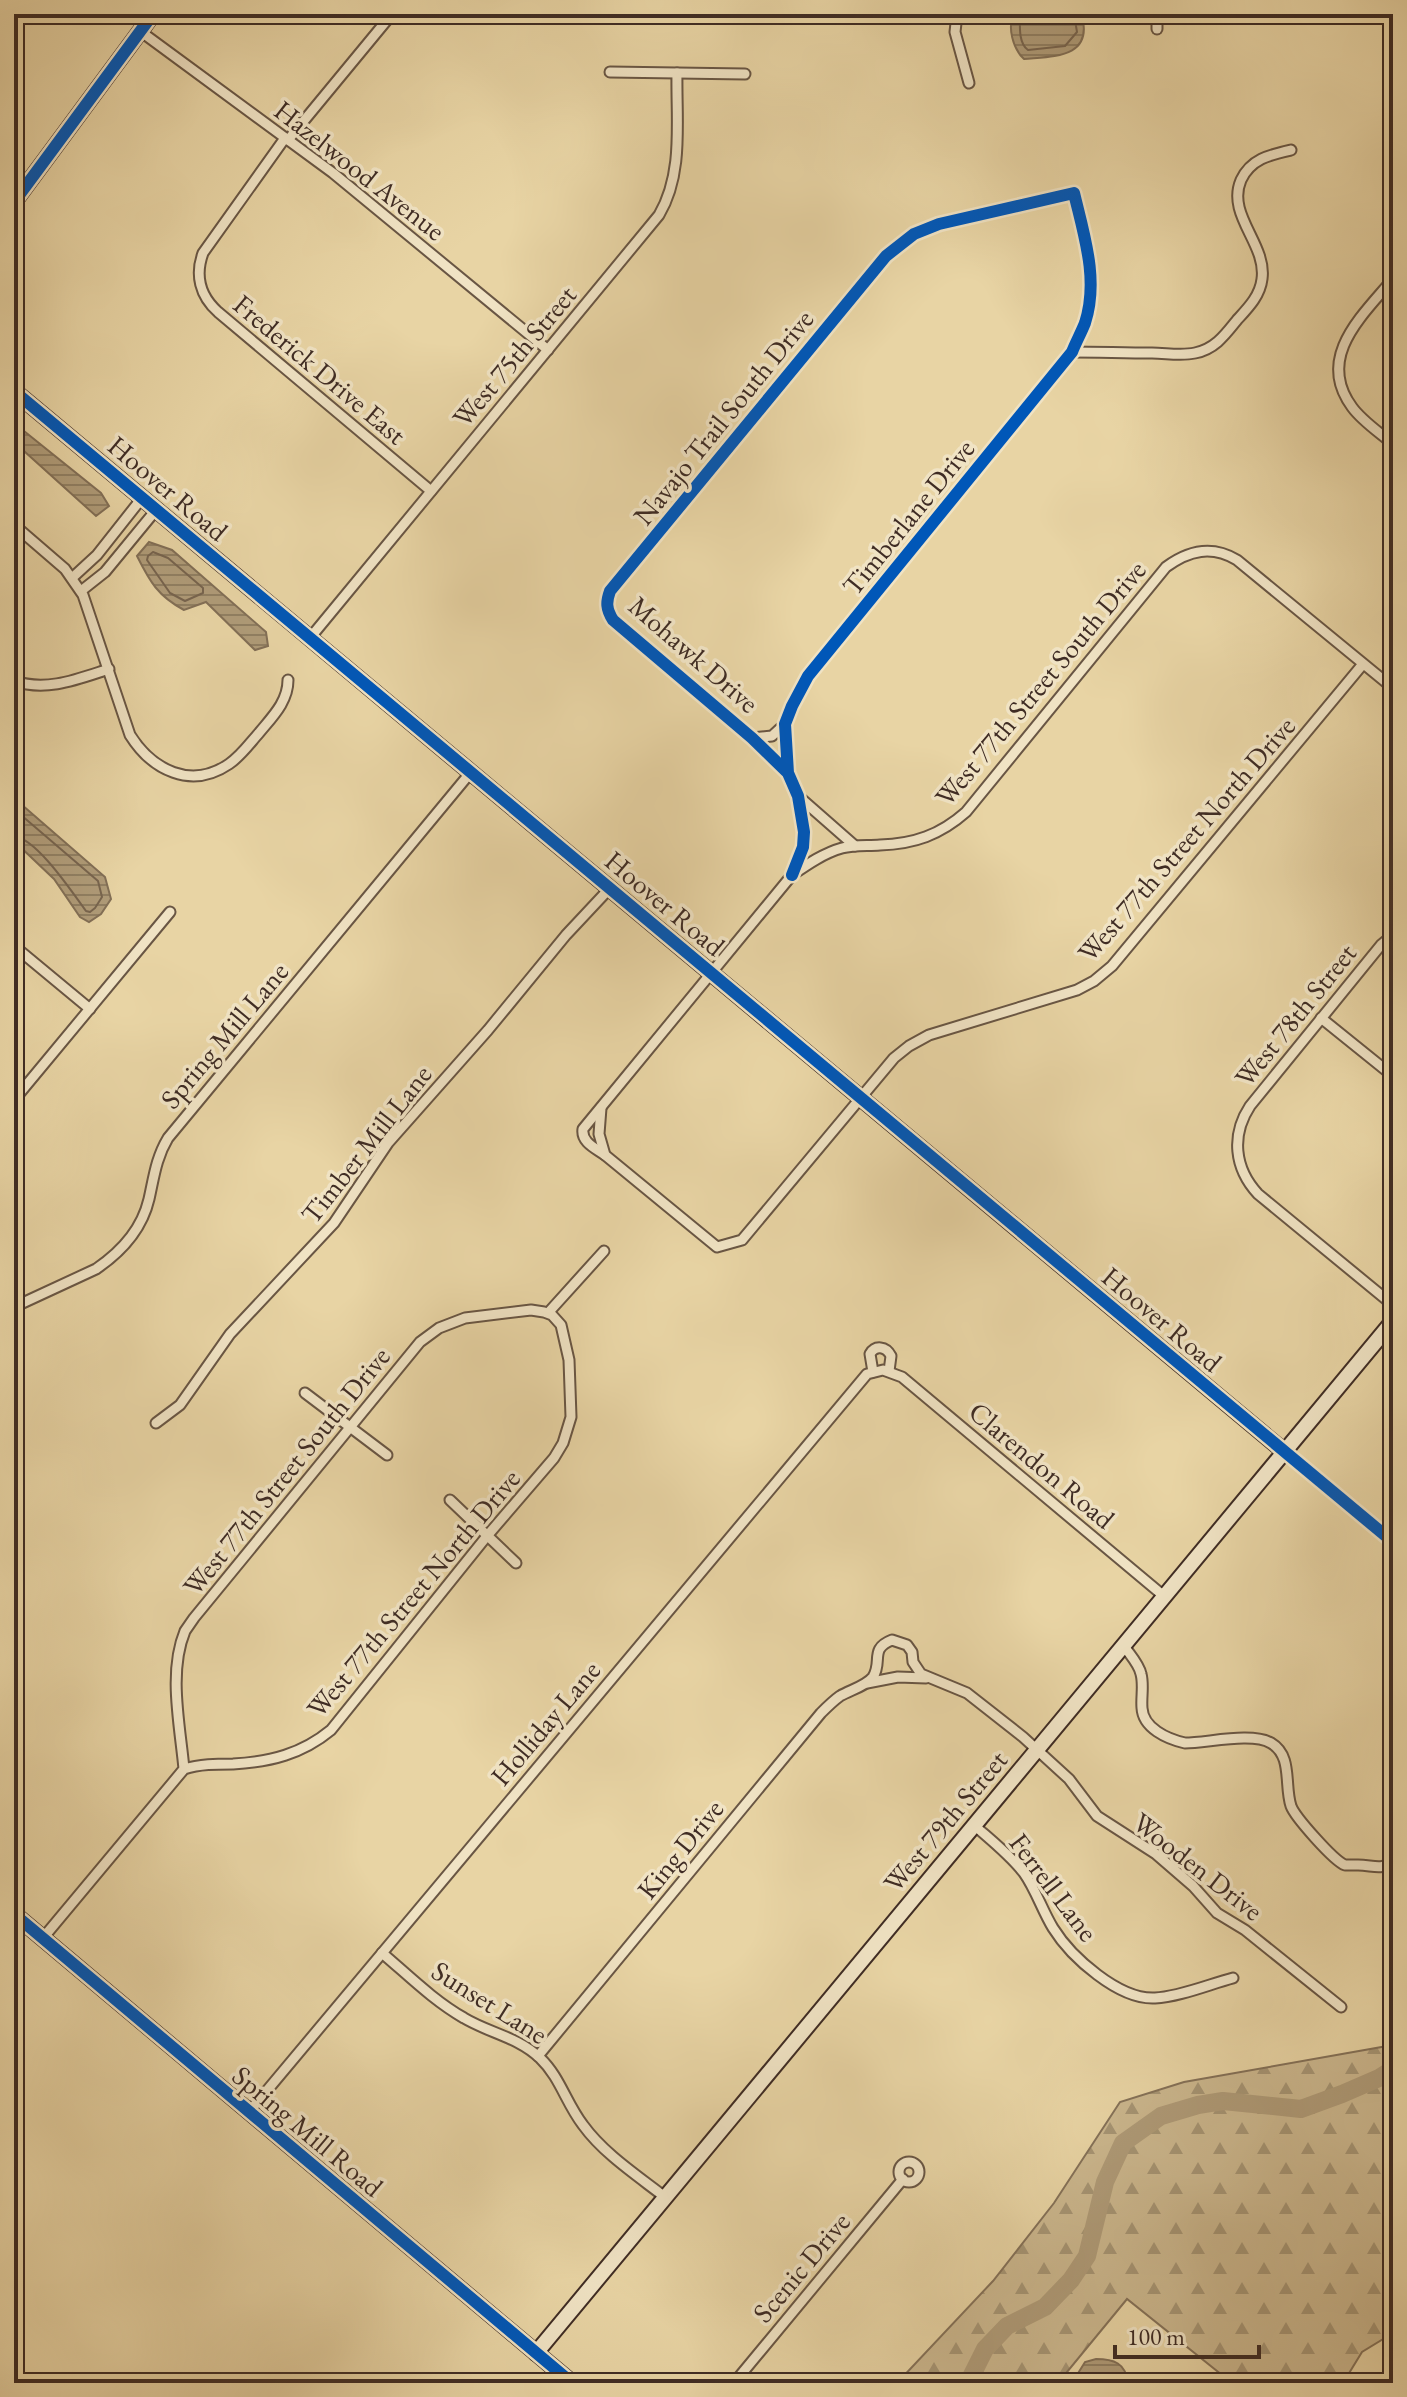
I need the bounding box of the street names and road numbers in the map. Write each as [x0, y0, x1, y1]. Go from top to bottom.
street label: Hazelwood Avenue [267, 92, 453, 248]
street label: West 75th Street [444, 277, 584, 434]
street label: Frederick Drive East [226, 286, 414, 452]
street label: Navajo Trail South Drive [625, 302, 821, 532]
street label: Hoover Road [100, 427, 236, 549]
street label: Timberlane Drive [834, 431, 982, 603]
street label: West 77th Street South Drive [926, 553, 1154, 813]
street label: Mohawk Drive [621, 588, 767, 720]
street label: West 77th Street North Drive [1069, 709, 1303, 969]
street label: Hoover Road [597, 842, 733, 964]
street label: West 78th Street [1226, 936, 1364, 1094]
street label: Spring Mill Lane [152, 954, 296, 1116]
street label: Timber Mill Lane [293, 1057, 439, 1231]
street label: Hoover Road [1094, 1258, 1230, 1380]
street label: West 77th Street South Drive [174, 1339, 398, 1603]
street label: Clarendon Road [962, 1393, 1123, 1537]
street label: West 77th Street North Drive [298, 1461, 528, 1725]
street label: Holliday Lane [482, 1653, 608, 1793]
street label: West 79th Street [875, 1742, 1015, 1899]
street label: King Drive [629, 1792, 731, 1906]
street label: Wooden Drive [1126, 1804, 1271, 1928]
street label: Ferrell Lane [1002, 1826, 1106, 1948]
street label: Sunset Lane [425, 1952, 555, 2052]
street label: Spring Mill Road [225, 2057, 391, 2205]
street label: Scenic Drive [744, 2204, 858, 2330]

